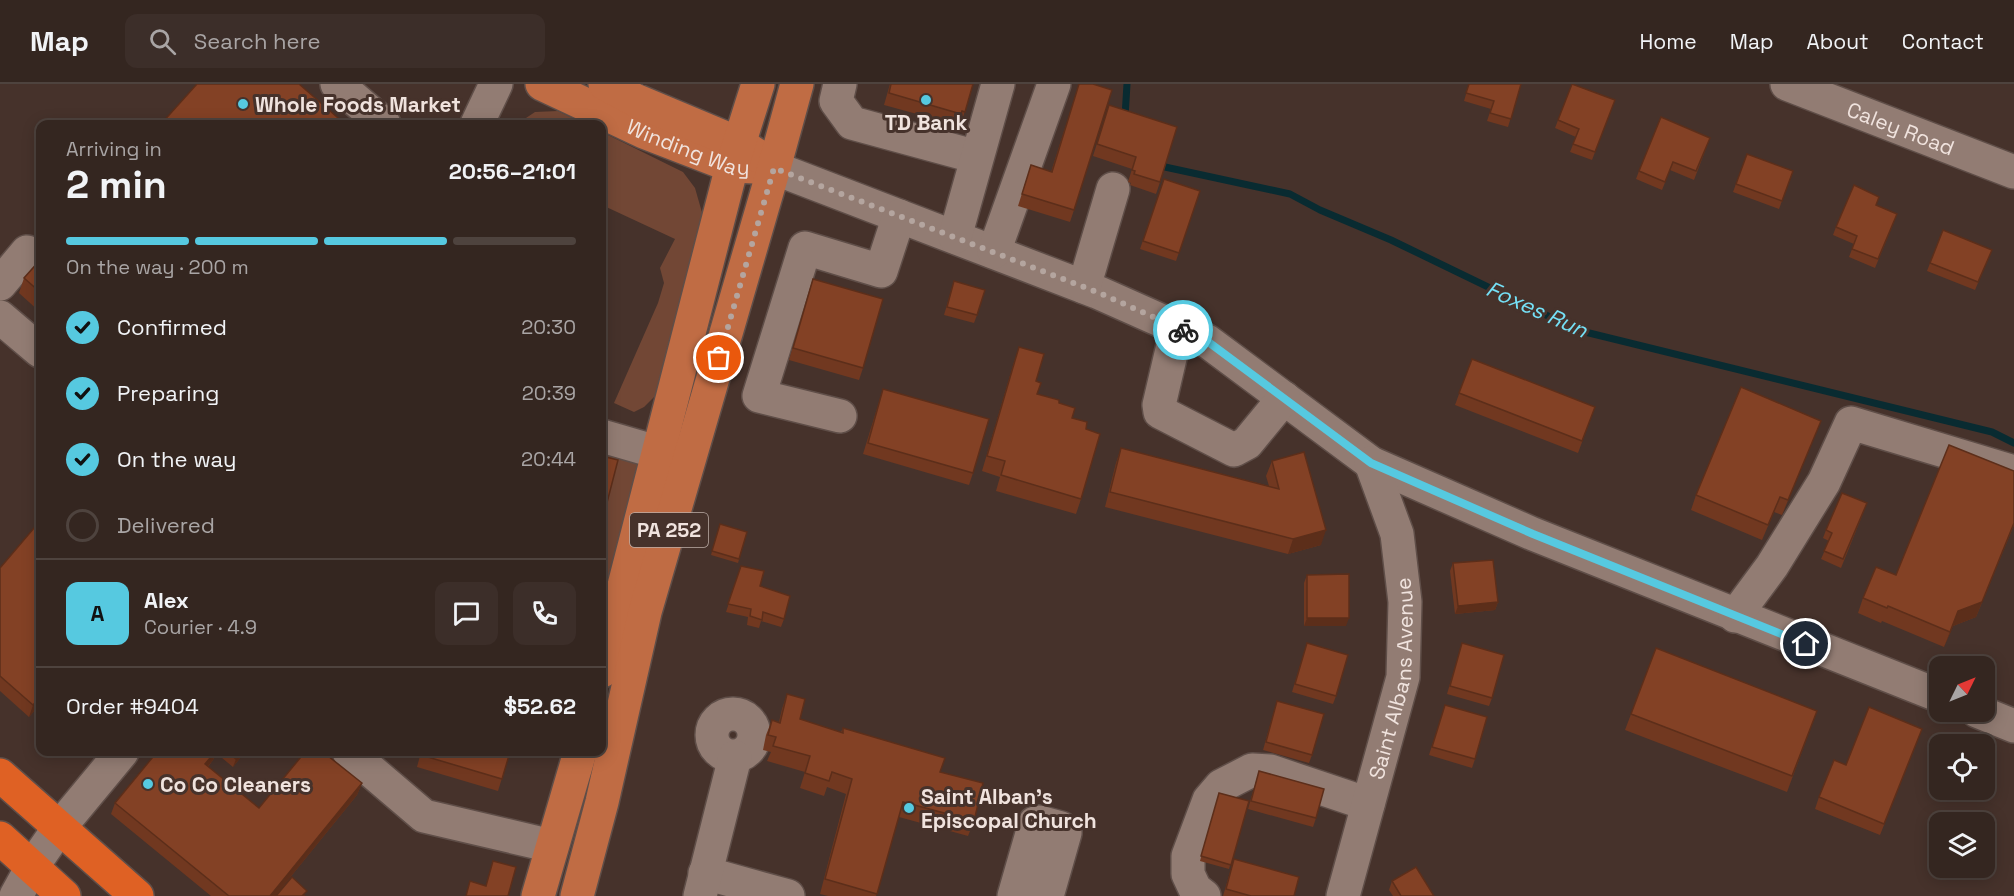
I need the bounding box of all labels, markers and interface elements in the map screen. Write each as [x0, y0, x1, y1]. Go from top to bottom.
search box [125, 14, 545, 68]
text: Map [30, 23, 89, 59]
icon: search [146, 25, 179, 58]
text: Search here [194, 27, 321, 55]
text: Home [1639, 28, 1697, 55]
text: Map [1730, 28, 1774, 55]
text: About [1807, 28, 1869, 55]
text: Contact [1902, 28, 1984, 55]
place label: Whole Foods Market [255, 91, 461, 118]
marker: TD Bank [919, 93, 933, 107]
street label: Caley Road [1843, 95, 1958, 161]
marker: Whole Foods Market [236, 97, 250, 111]
place label: TD Bank [885, 109, 967, 136]
street label: Winding Way [622, 112, 750, 180]
text: Arriving in [66, 136, 162, 162]
text: 20:56–21:01 [449, 157, 576, 185]
text: 2 min [66, 160, 167, 209]
text: On the way · 200 m [66, 254, 249, 280]
water label: Foxes Run [1482, 274, 1593, 344]
courier [1153, 300, 1213, 360]
icon: check [66, 311, 99, 344]
text: Confirmed [117, 313, 227, 341]
text: 20:30 [521, 314, 576, 340]
icon: bike [1167, 314, 1200, 347]
pin [693, 332, 744, 383]
icon: bag [702, 341, 735, 374]
icon: check [66, 377, 99, 410]
text: Preparing [117, 379, 219, 407]
text: 20:39 [522, 380, 576, 406]
icon: check [66, 443, 99, 476]
text: On the way [117, 445, 236, 473]
text: 20:44 [521, 446, 576, 472]
text: Delivered [117, 511, 215, 539]
road number: PA 252 [630, 513, 708, 547]
street label: Saint Albans Avenue [1362, 576, 1419, 782]
button: chat [435, 582, 498, 645]
button: phone [513, 582, 576, 645]
text: Alex [144, 586, 189, 614]
text: A [91, 599, 104, 627]
text: Courier · 4.9 [144, 614, 257, 640]
pin [1780, 618, 1831, 669]
icon: home [1789, 627, 1822, 660]
north arrow [1929, 656, 1995, 722]
map controls [1929, 656, 1995, 878]
text: Order #9404 [66, 692, 199, 720]
text: $52.62 [504, 692, 576, 720]
button: locate [1929, 734, 1995, 800]
place label: Co Co Cleaners [160, 771, 311, 798]
marker: Co Co Cleaners [141, 777, 155, 791]
place label: Saint Alban's Episcopal Church [921, 783, 1097, 834]
marker: Saint Alban's Episcopal Church [902, 801, 916, 815]
button: layers [1929, 812, 1995, 878]

